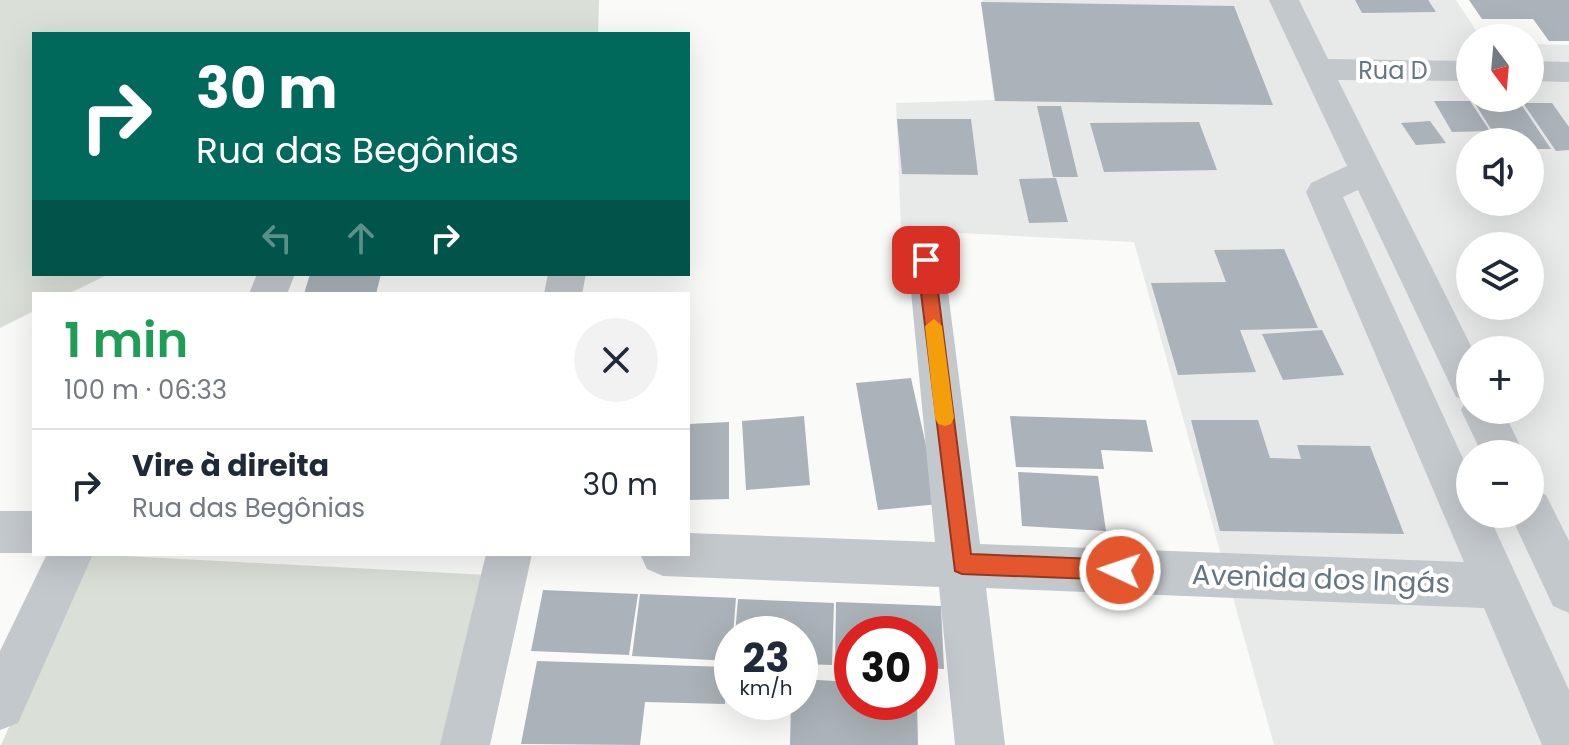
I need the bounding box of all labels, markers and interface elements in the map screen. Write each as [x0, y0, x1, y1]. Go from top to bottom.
north arrow [1456, 24, 1544, 112]
map controls [1456, 24, 1544, 528]
text: 30 m [196, 49, 338, 128]
street label: Rua D [1358, 54, 1428, 87]
icon: right [64, 64, 168, 168]
text: Rua das Begônias [196, 125, 519, 176]
button: sound [1456, 128, 1544, 216]
icon: left [255, 216, 299, 260]
icon: ahead [339, 216, 383, 260]
icon: right [423, 216, 467, 260]
pin [892, 226, 960, 294]
button: layers [1456, 232, 1544, 320]
icon: arrive [904, 238, 948, 282]
text: 1 min [64, 307, 188, 374]
button: close [574, 318, 658, 402]
button: + [1456, 336, 1544, 424]
text: 100 m · 06:33 [64, 372, 227, 408]
button: − [1456, 440, 1544, 528]
text: Vire à direita [132, 444, 329, 487]
icon: right [64, 463, 108, 507]
text: 30 m [583, 463, 658, 506]
text: Rua das Begônias [132, 490, 365, 526]
position arrow [1078, 528, 1162, 612]
street label: Avenida dos Ingás [1191, 555, 1451, 603]
speed limit sign: 30 [834, 616, 938, 720]
text: 23 [742, 630, 790, 686]
text: km/h [739, 674, 793, 702]

